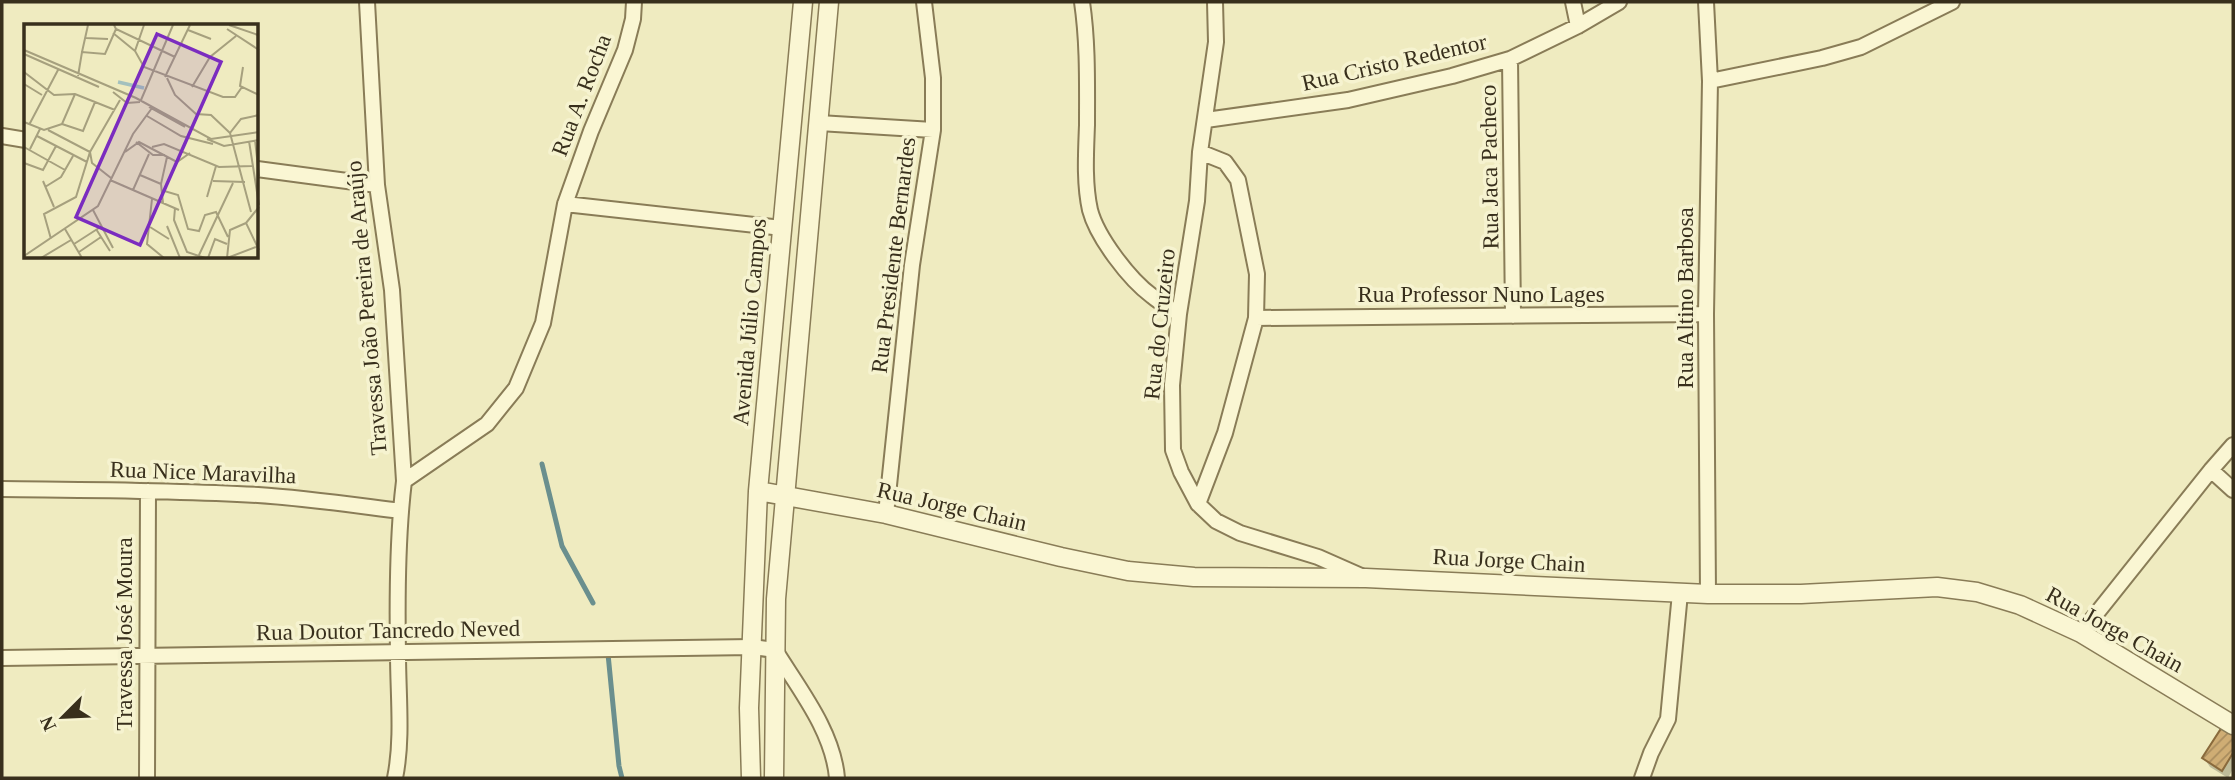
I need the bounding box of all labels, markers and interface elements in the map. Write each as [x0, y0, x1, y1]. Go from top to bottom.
inset map [24, 24, 259, 259]
street label: Rua Cristo Redentor [1299, 29, 1489, 96]
street label: Rua A. Rocha [547, 31, 616, 160]
street label: Rua Jaca Pacheco [1476, 84, 1503, 250]
street label: Rua Presidente Bernardes [867, 136, 920, 374]
street label: Travessa João Pereira de Araújo [341, 160, 392, 456]
street label: Rua Altino Barbosa [1673, 207, 1698, 389]
street label: Avenida Júlio Campos [728, 217, 771, 427]
street label: Rua do Cruzeiro [1139, 247, 1180, 401]
street label: Rua Professor Nuno Lages [1357, 282, 1605, 307]
street label: Rua Nice Maravilha [109, 457, 297, 488]
street label: Rua Jorge Chain [875, 477, 1030, 536]
street label: Travessa José Moura [112, 537, 137, 731]
street label: Rua Jorge Chain [1432, 544, 1586, 577]
street label: Rua Jorge Chain [2042, 581, 2188, 678]
street label: Rua Doutor Tancredo Neved [256, 616, 521, 645]
north arrow [28, 682, 98, 752]
text: N [35, 713, 60, 734]

